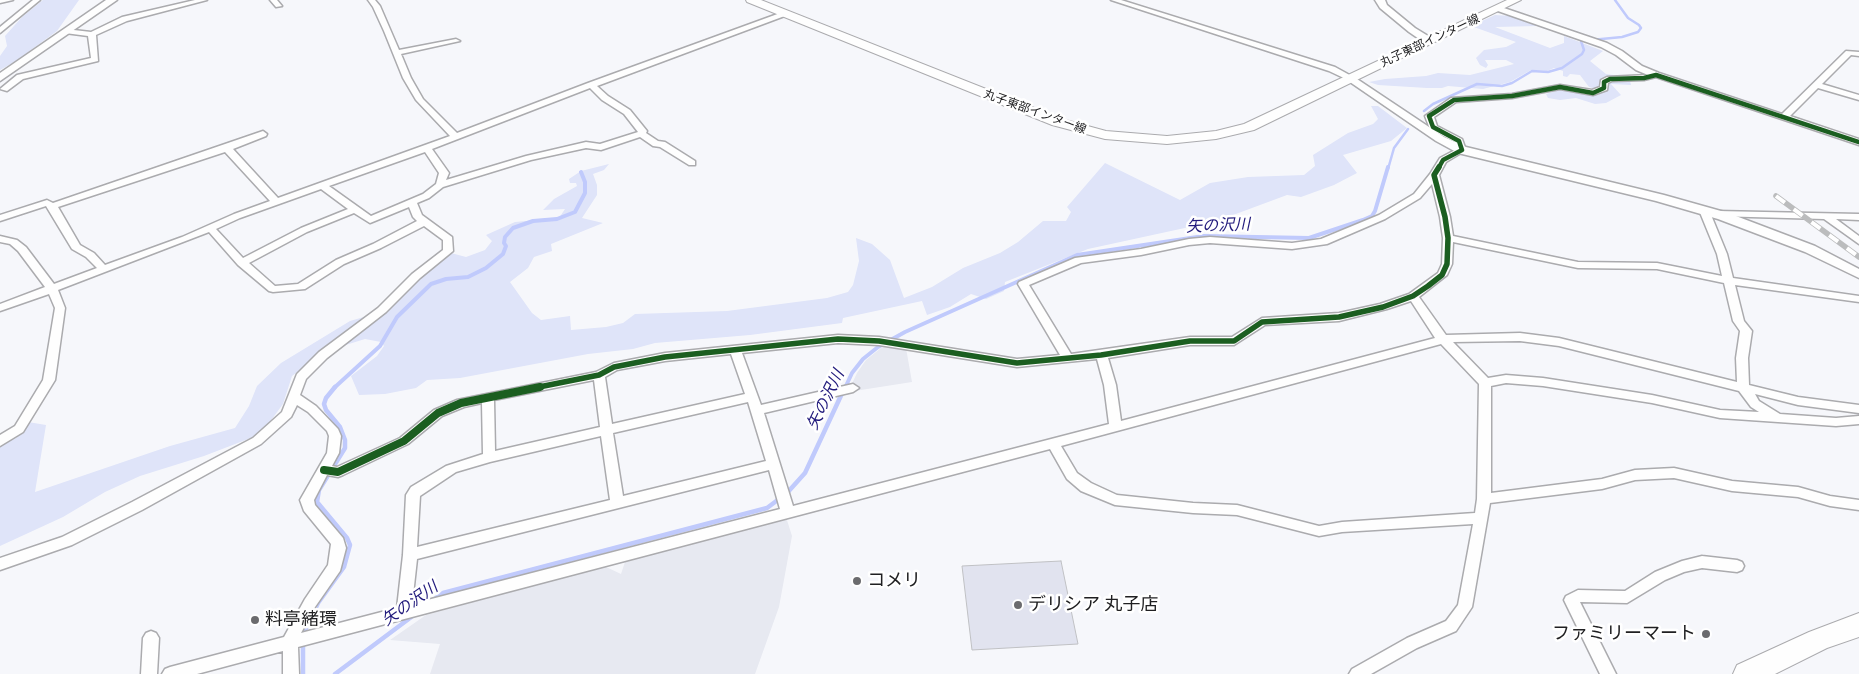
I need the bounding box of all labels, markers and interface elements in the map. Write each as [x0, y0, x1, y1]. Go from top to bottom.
street label: 丸子東部インター線 [1378, 12, 1482, 70]
street label: 丸子東部インター線 [982, 87, 1088, 137]
water label: 矢の沢川 [1186, 215, 1250, 237]
water label: 矢の沢川 [803, 367, 849, 433]
place label: コメリ [867, 570, 921, 592]
marker: コメリ [851, 575, 863, 587]
water label: 矢の沢川 [378, 578, 442, 630]
place label: デリシア 丸子店 [1028, 594, 1158, 616]
marker: デリシア 丸子店 [1012, 599, 1024, 611]
place label: 料亭緒環 [265, 609, 337, 631]
marker: 料亭緒環 [249, 614, 261, 626]
place label: ファミリーマート [1552, 623, 1696, 645]
marker: ファミリーマート [1700, 628, 1712, 640]

